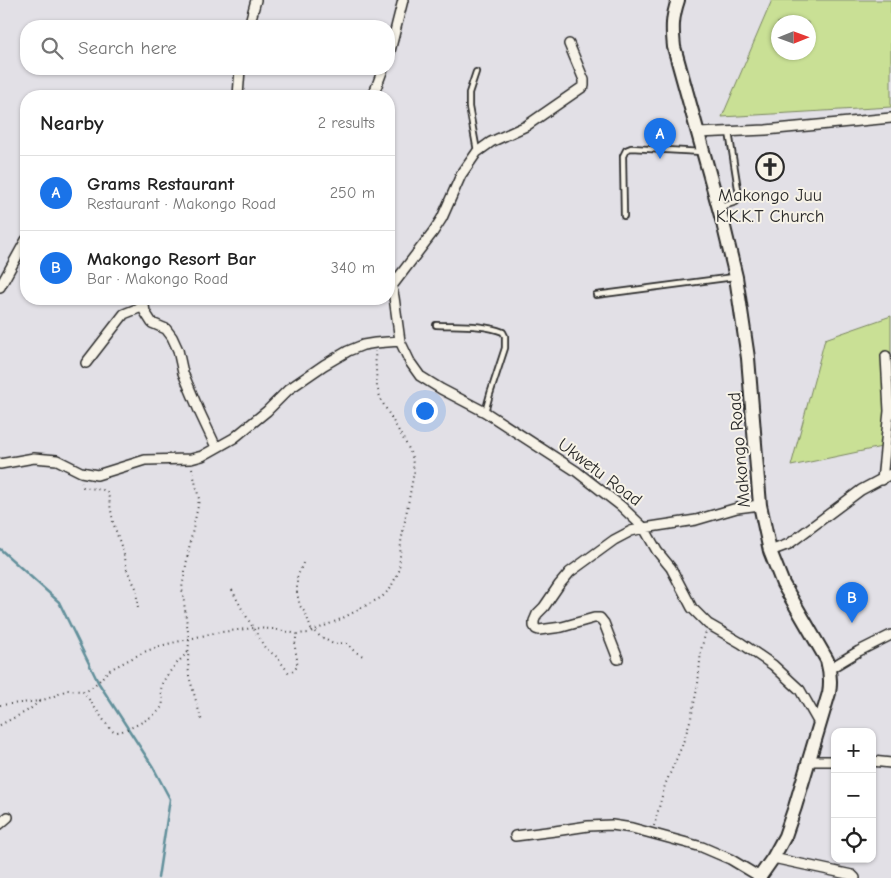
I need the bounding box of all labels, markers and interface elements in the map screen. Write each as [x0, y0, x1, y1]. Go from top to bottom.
north arrow [771, 15, 816, 60]
search box [20, 20, 395, 75]
icon: search [38, 34, 66, 62]
text: Search here [78, 37, 177, 59]
text: Nearby [40, 111, 104, 135]
text: 2 results [318, 114, 375, 132]
pin: A [644, 118, 676, 159]
church icon: Makongo Juu K.K.K.T Church [755, 152, 785, 182]
text: Grams Restaurant [87, 173, 234, 195]
text: A [52, 184, 60, 202]
text: 250 m [330, 184, 375, 202]
place label: Makongo Juu K.K.K.T Church [716, 185, 824, 227]
text: Restaurant · Makongo Road [87, 195, 276, 213]
text: Makongo Resort Bar [87, 248, 256, 270]
text: B [51, 259, 61, 277]
text: 340 m [331, 259, 375, 277]
text: Bar · Makongo Road [87, 270, 228, 288]
street label: Makongo Road [724, 391, 755, 509]
your location [412, 398, 438, 424]
street label: Ukwetu Road [554, 434, 646, 511]
pin: B [836, 582, 868, 623]
map controls [831, 728, 876, 863]
button: + [831, 728, 876, 773]
button: − [831, 773, 876, 818]
button: locate [831, 818, 876, 863]

